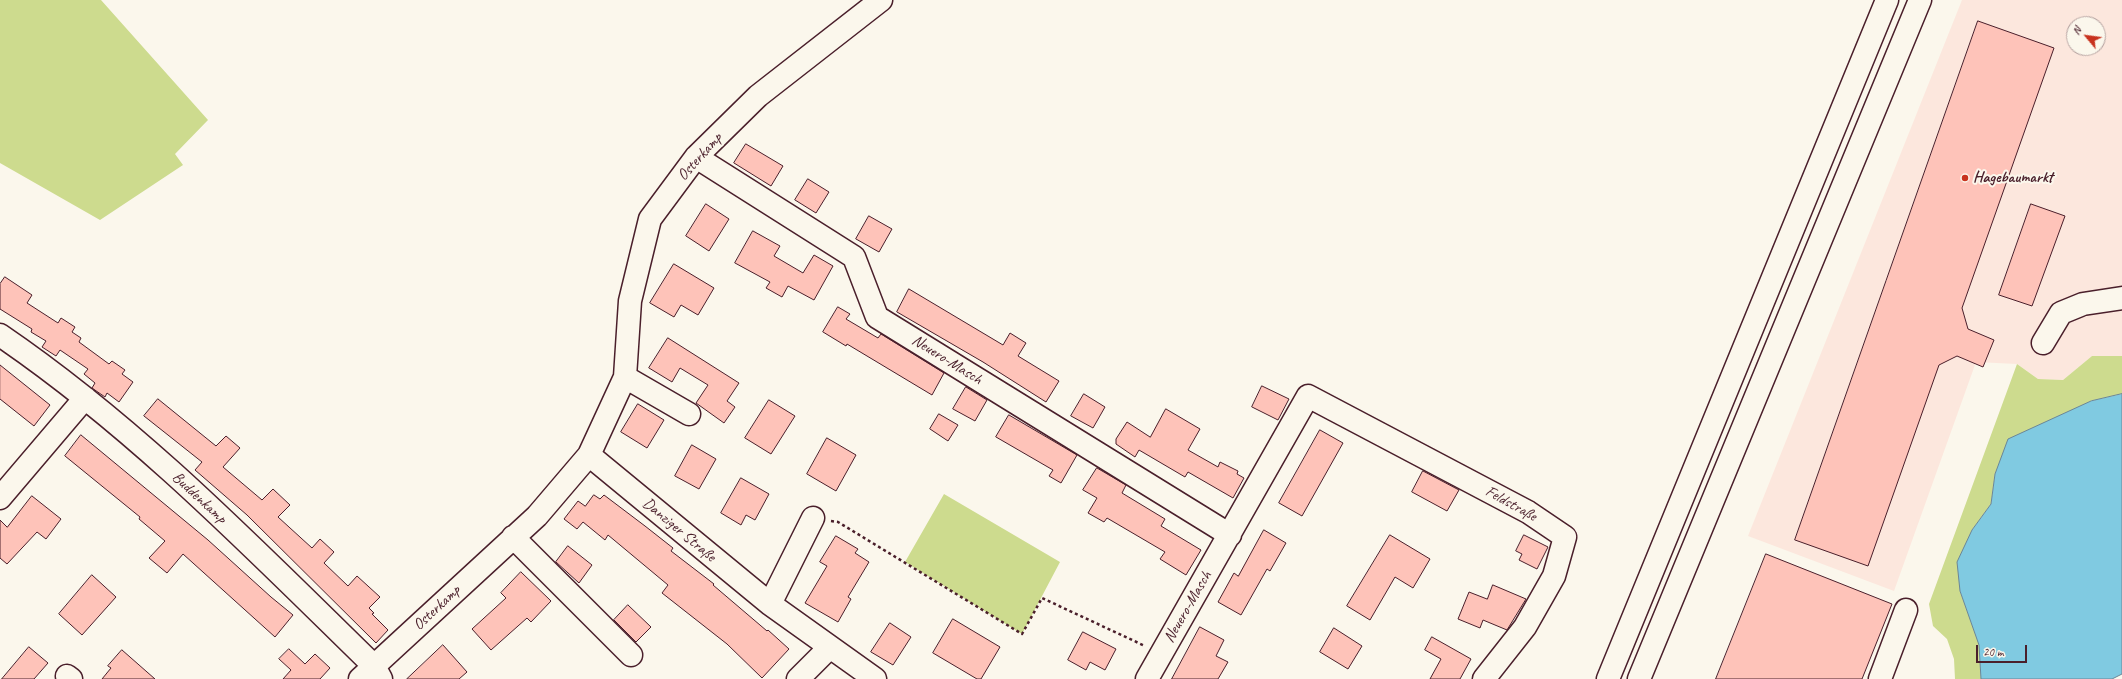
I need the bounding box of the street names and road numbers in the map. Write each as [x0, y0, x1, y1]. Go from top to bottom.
street label: Osterkamp [673, 129, 727, 185]
street label: Neuero-Masch [908, 331, 986, 389]
street label: Buddenkamp [168, 468, 230, 528]
street label: Feldstraße [1482, 482, 1540, 526]
street label: Danziger Straße [638, 494, 720, 566]
street label: Neuero-Masch [1160, 568, 1216, 646]
street label: Osterkamp [409, 581, 465, 635]

